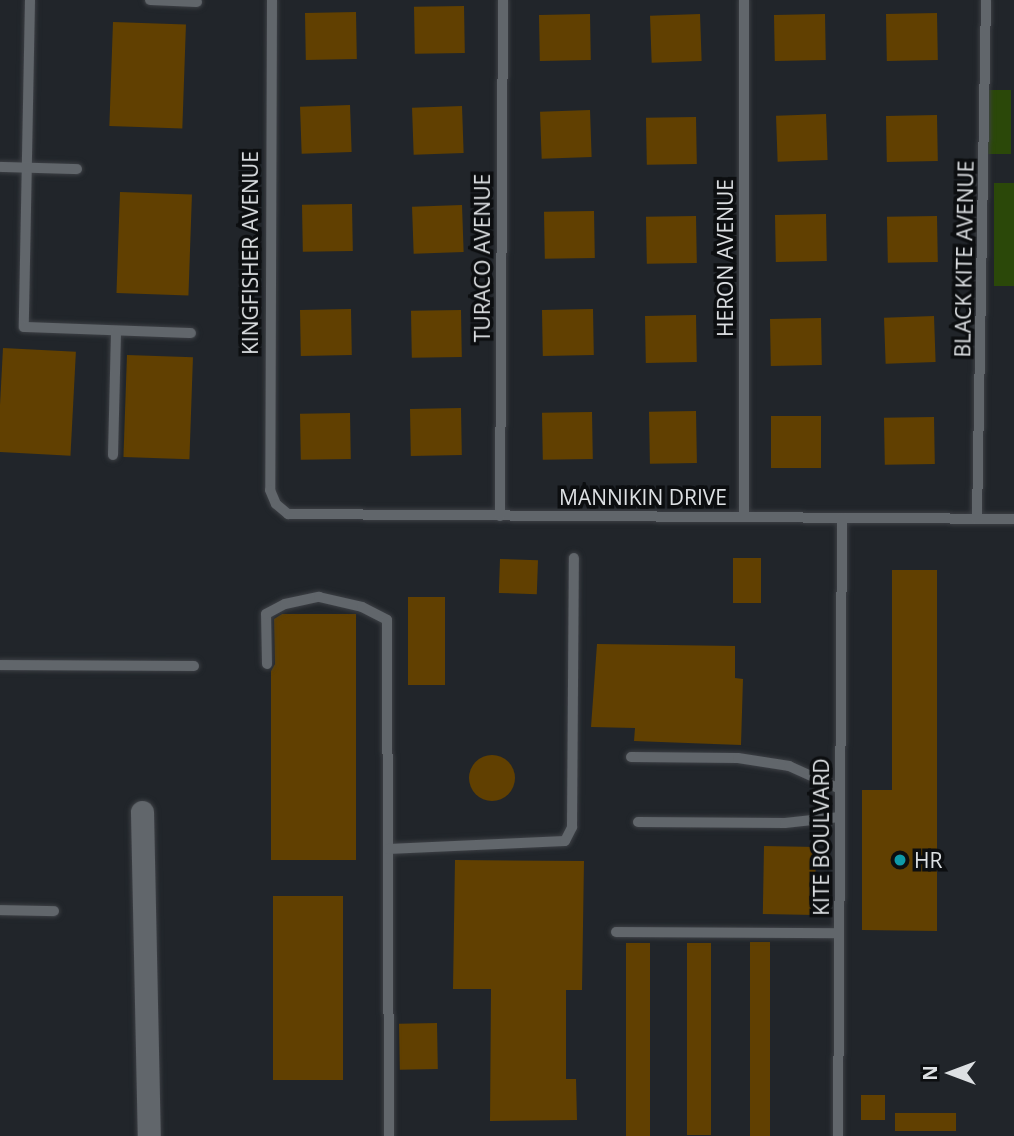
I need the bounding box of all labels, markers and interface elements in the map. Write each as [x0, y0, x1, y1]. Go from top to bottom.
street label: KINGFISHER AVENUE [237, 151, 263, 355]
street label: BLACK KITE AVENUE [950, 160, 978, 358]
street label: TURACO AVENUE [469, 174, 495, 342]
street label: HERON AVENUE [712, 179, 738, 337]
street label: MANNIKIN DRIVE [559, 484, 727, 510]
street label: KITE BOULVARD [808, 758, 834, 916]
place label: HR [914, 847, 942, 873]
marker: HR [892, 852, 908, 868]
north arrow [916, 1038, 986, 1108]
text: N [917, 1065, 943, 1081]

